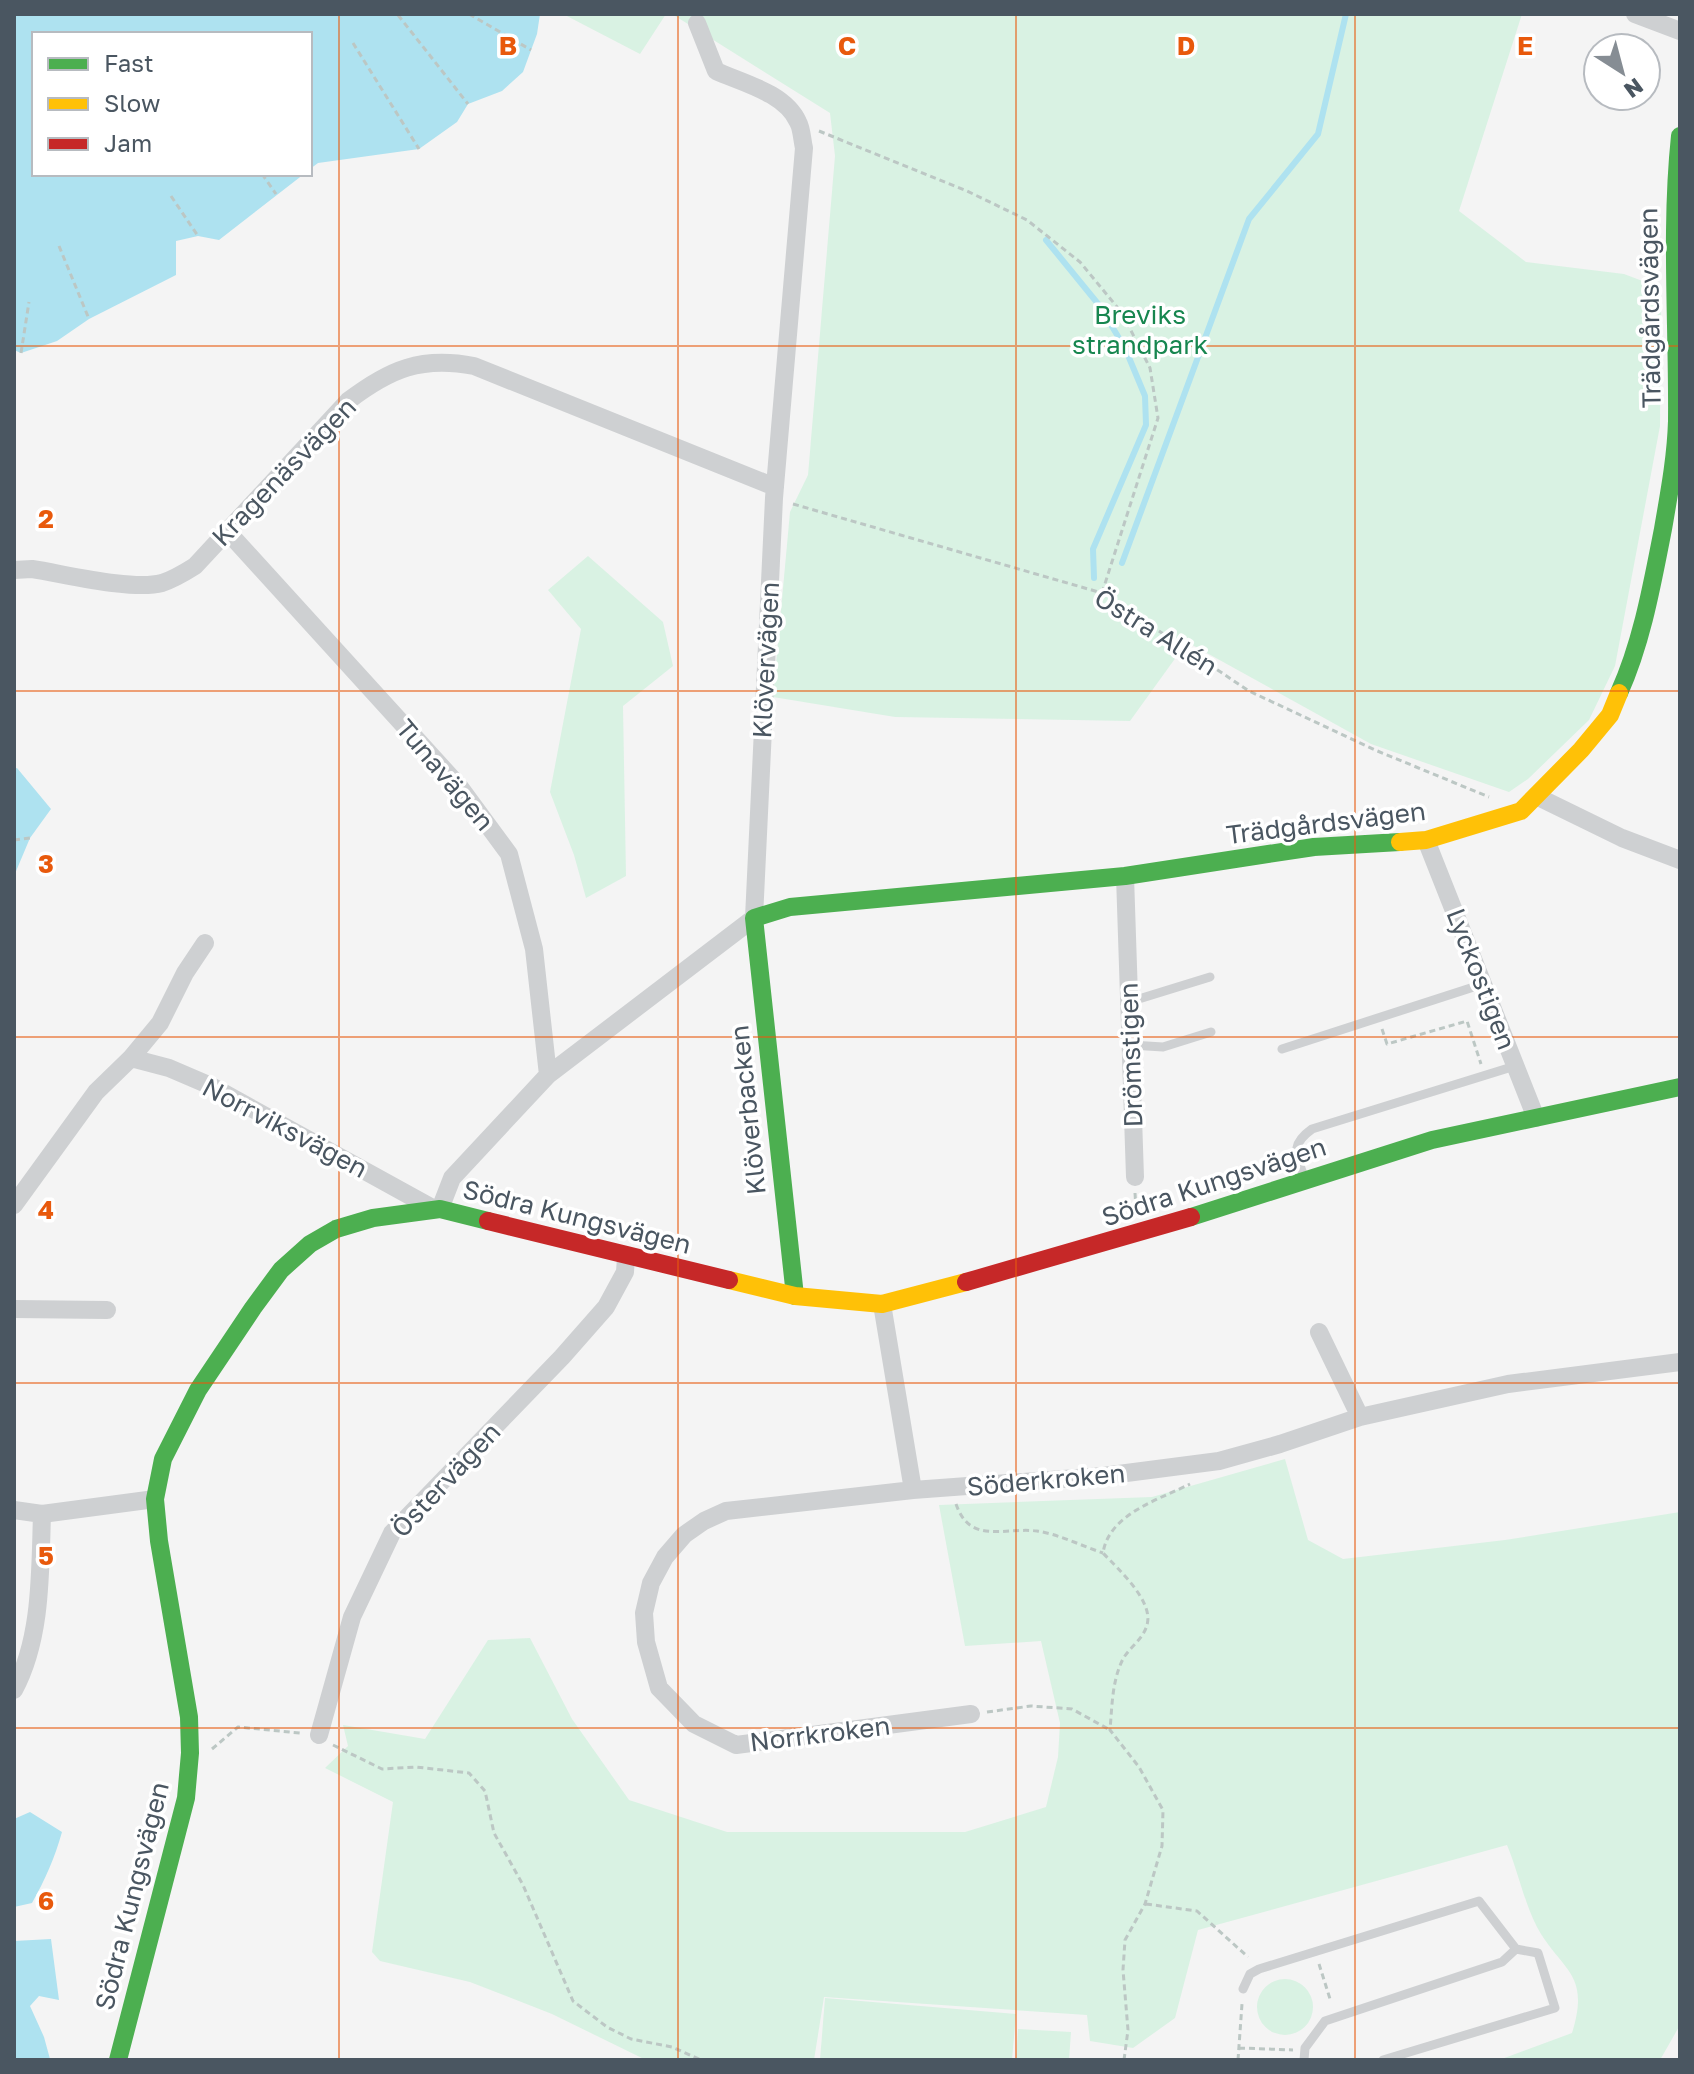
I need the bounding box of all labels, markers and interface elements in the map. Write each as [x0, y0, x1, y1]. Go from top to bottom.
text: B [499, 30, 517, 61]
text: C [838, 30, 856, 61]
text: D [1177, 30, 1195, 61]
text: E [1517, 30, 1533, 61]
legend [32, 32, 312, 176]
north arrow [1582, 32, 1662, 112]
text: Fast [104, 48, 154, 77]
text: N [1619, 73, 1649, 104]
text: Slow [104, 88, 160, 117]
text: Jam [104, 128, 152, 157]
street label: Trädgårdsvägen [1632, 208, 1667, 408]
park label: Breviks strandpark [1072, 299, 1208, 360]
street label: Kragenäsvägen [205, 391, 362, 552]
text: 2 [38, 503, 54, 534]
street label: Klövervägen [746, 581, 785, 739]
street label: Östra Allén [1089, 582, 1223, 682]
street label: Tunavägen [390, 713, 501, 837]
street label: Trädgårdsvägen [1225, 795, 1427, 850]
text: 3 [38, 848, 54, 879]
street label: Lyckostigen [1440, 904, 1523, 1054]
street label: Drömstigen [1112, 982, 1149, 1128]
street label: Klöverbacken [723, 1024, 772, 1196]
street label: Norrviksvägen [198, 1071, 373, 1184]
street label: Södra Kungsvägen [1098, 1131, 1330, 1232]
street label: Södra Kungsvägen [460, 1173, 694, 1260]
text: 4 [38, 1194, 54, 1225]
street label: Östervägen [385, 1416, 506, 1543]
street label: Söderkroken [965, 1457, 1126, 1502]
text: 5 [38, 1540, 54, 1571]
street label: Norrkroken [748, 1710, 892, 1757]
street label: Södra Kungsvägen [88, 1779, 175, 2013]
text: 6 [38, 1885, 54, 1916]

